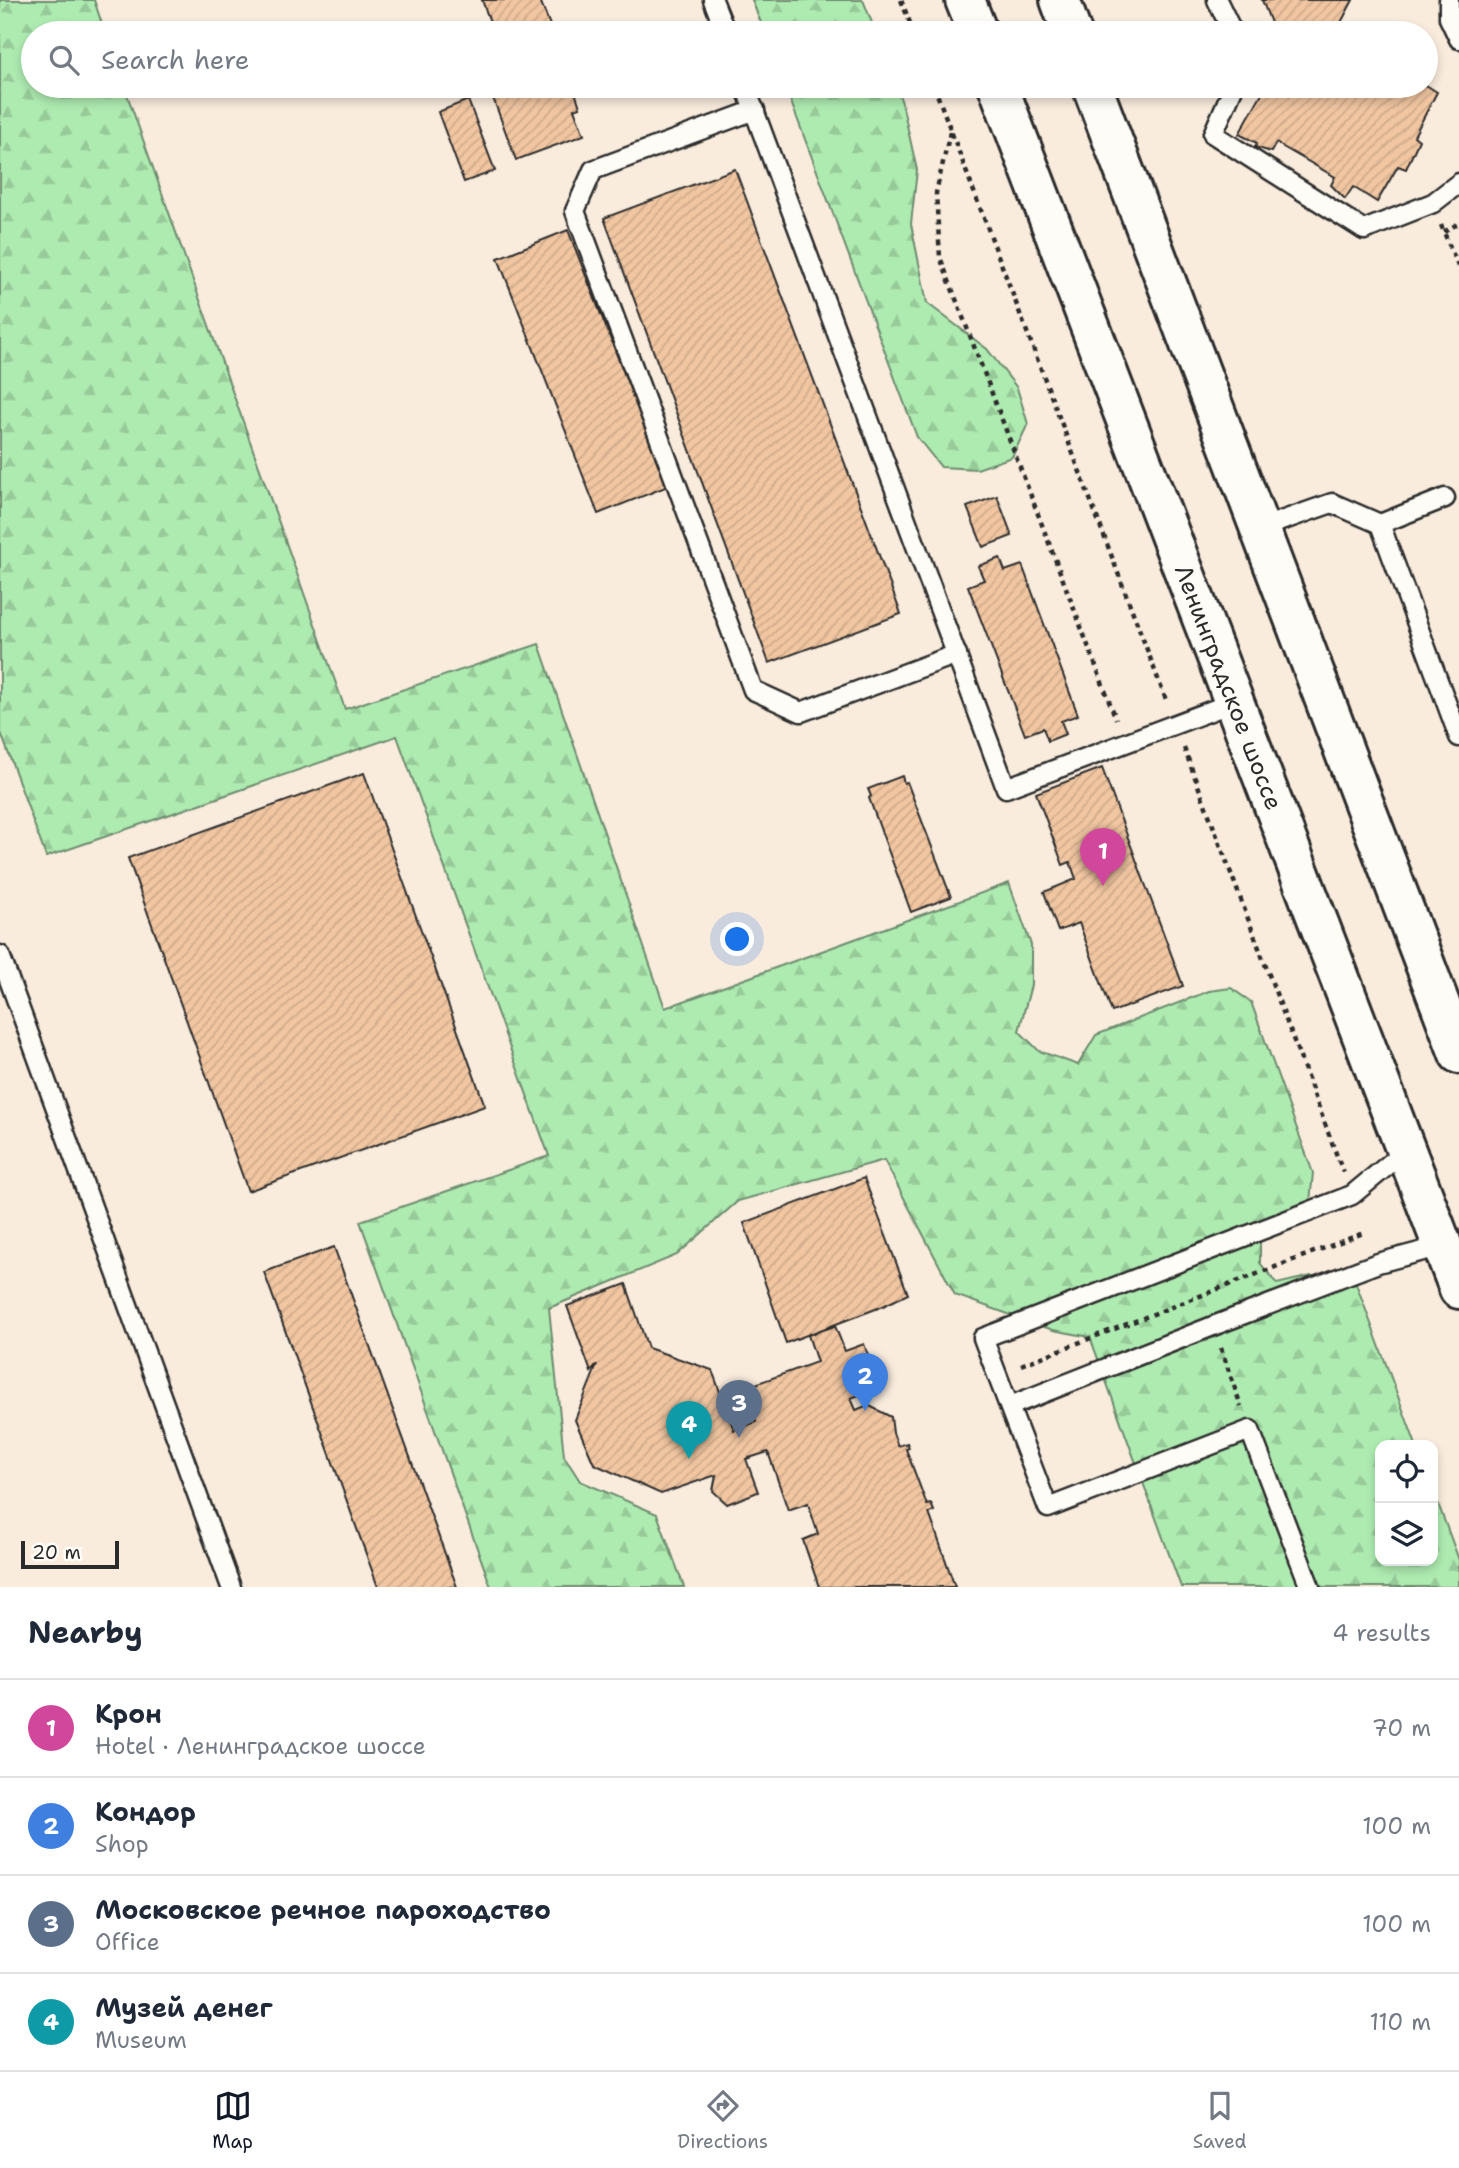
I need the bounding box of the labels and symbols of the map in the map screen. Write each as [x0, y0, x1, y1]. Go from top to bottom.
street label: Ленинградское шоссе [1167, 560, 1290, 815]
pin: 1 [1080, 828, 1126, 886]
your location [720, 922, 754, 956]
pin: 2 [842, 1353, 888, 1411]
pin: 3 [716, 1380, 762, 1438]
pin: 4 [666, 1401, 712, 1459]
scale bar [21, 1538, 119, 1570]

